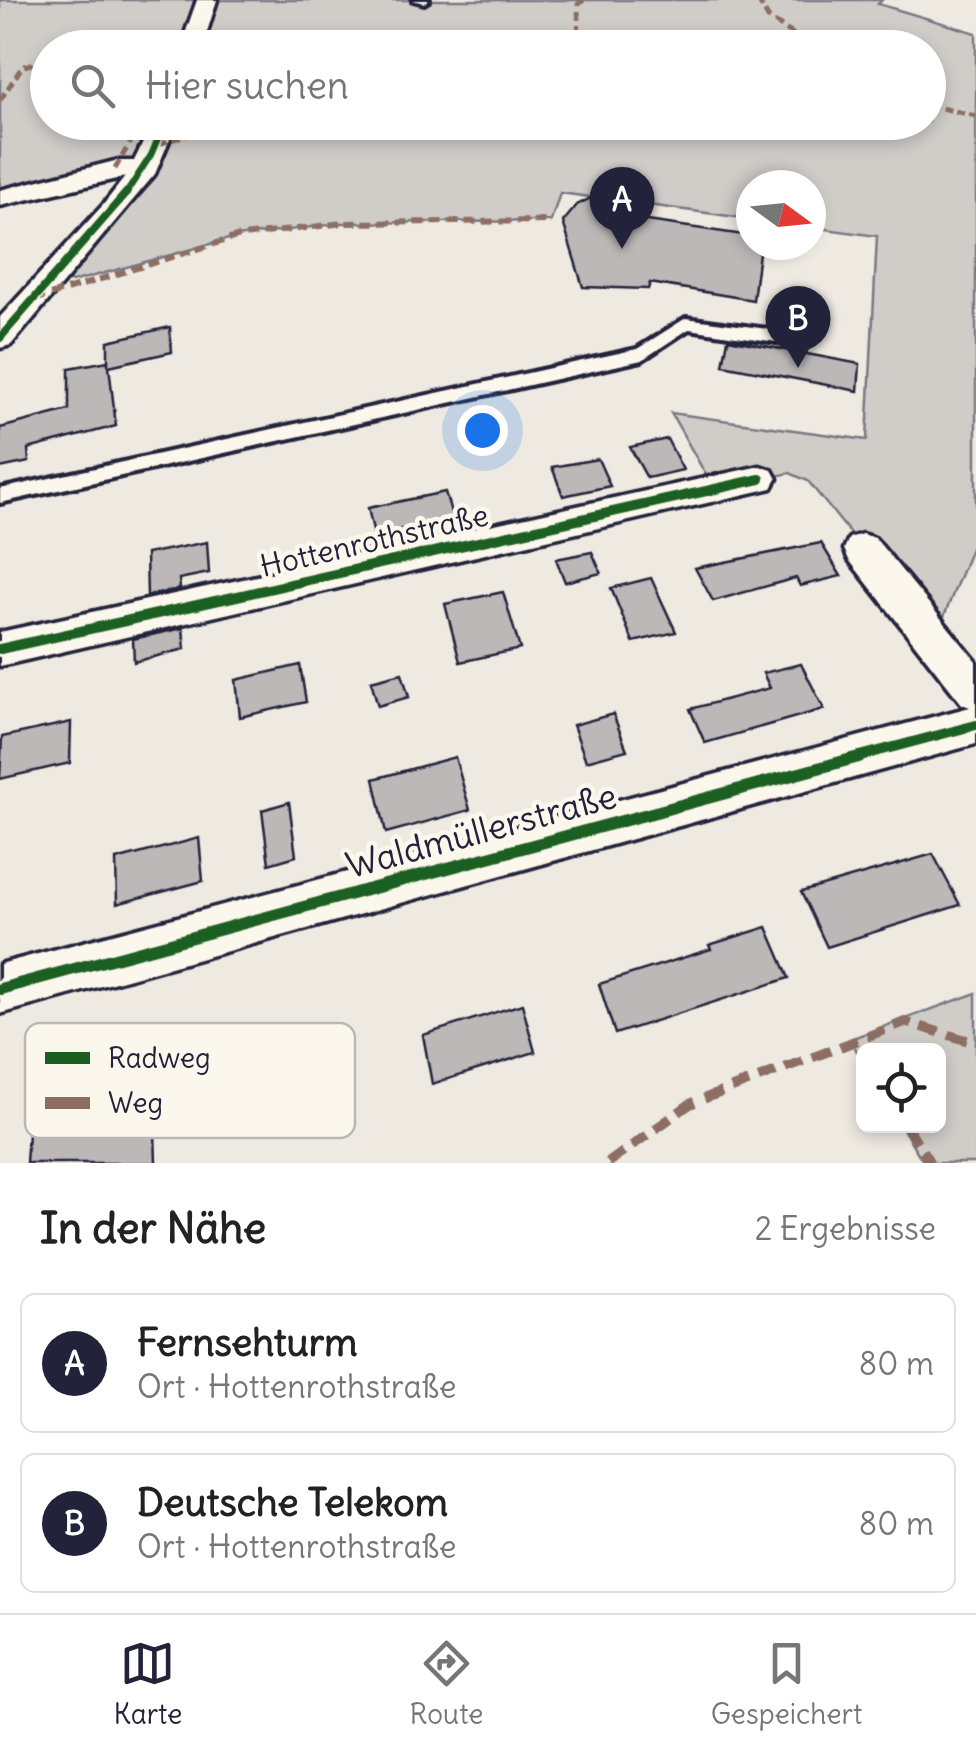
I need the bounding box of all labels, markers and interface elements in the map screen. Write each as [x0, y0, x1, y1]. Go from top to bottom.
search box [30, 30, 946, 140]
icon: search [65, 58, 120, 113]
text: Hier suchen [145, 62, 349, 109]
pin: A [590, 166, 654, 249]
north arrow [736, 170, 826, 260]
pin: B [766, 286, 830, 368]
your location [457, 405, 508, 456]
street label: Hottenrothstraße [256, 495, 492, 585]
street label: Waldmüllerstraße [341, 773, 621, 887]
legend [25, 1023, 355, 1138]
text: Radweg [108, 1040, 211, 1076]
map controls [856, 1043, 946, 1133]
button: locate [856, 1043, 946, 1133]
text: Weg [108, 1085, 163, 1121]
text: In der Nähe [40, 1202, 266, 1254]
text: 2 Ergebnisse [755, 1208, 936, 1249]
text: Fernsehturm [137, 1319, 358, 1366]
text: A [64, 1343, 85, 1384]
text: 80 m [859, 1343, 934, 1384]
text: Ort · Hottenrothstraße [137, 1366, 456, 1407]
text: Deutsche Telekom [137, 1479, 448, 1526]
text: B [64, 1503, 85, 1544]
text: 80 m [859, 1503, 934, 1544]
text: Ort · Hottenrothstraße [137, 1526, 456, 1567]
tab: Karte [114, 1636, 182, 1732]
tab: Route [410, 1636, 483, 1732]
tab: Gespeichert [711, 1636, 862, 1732]

